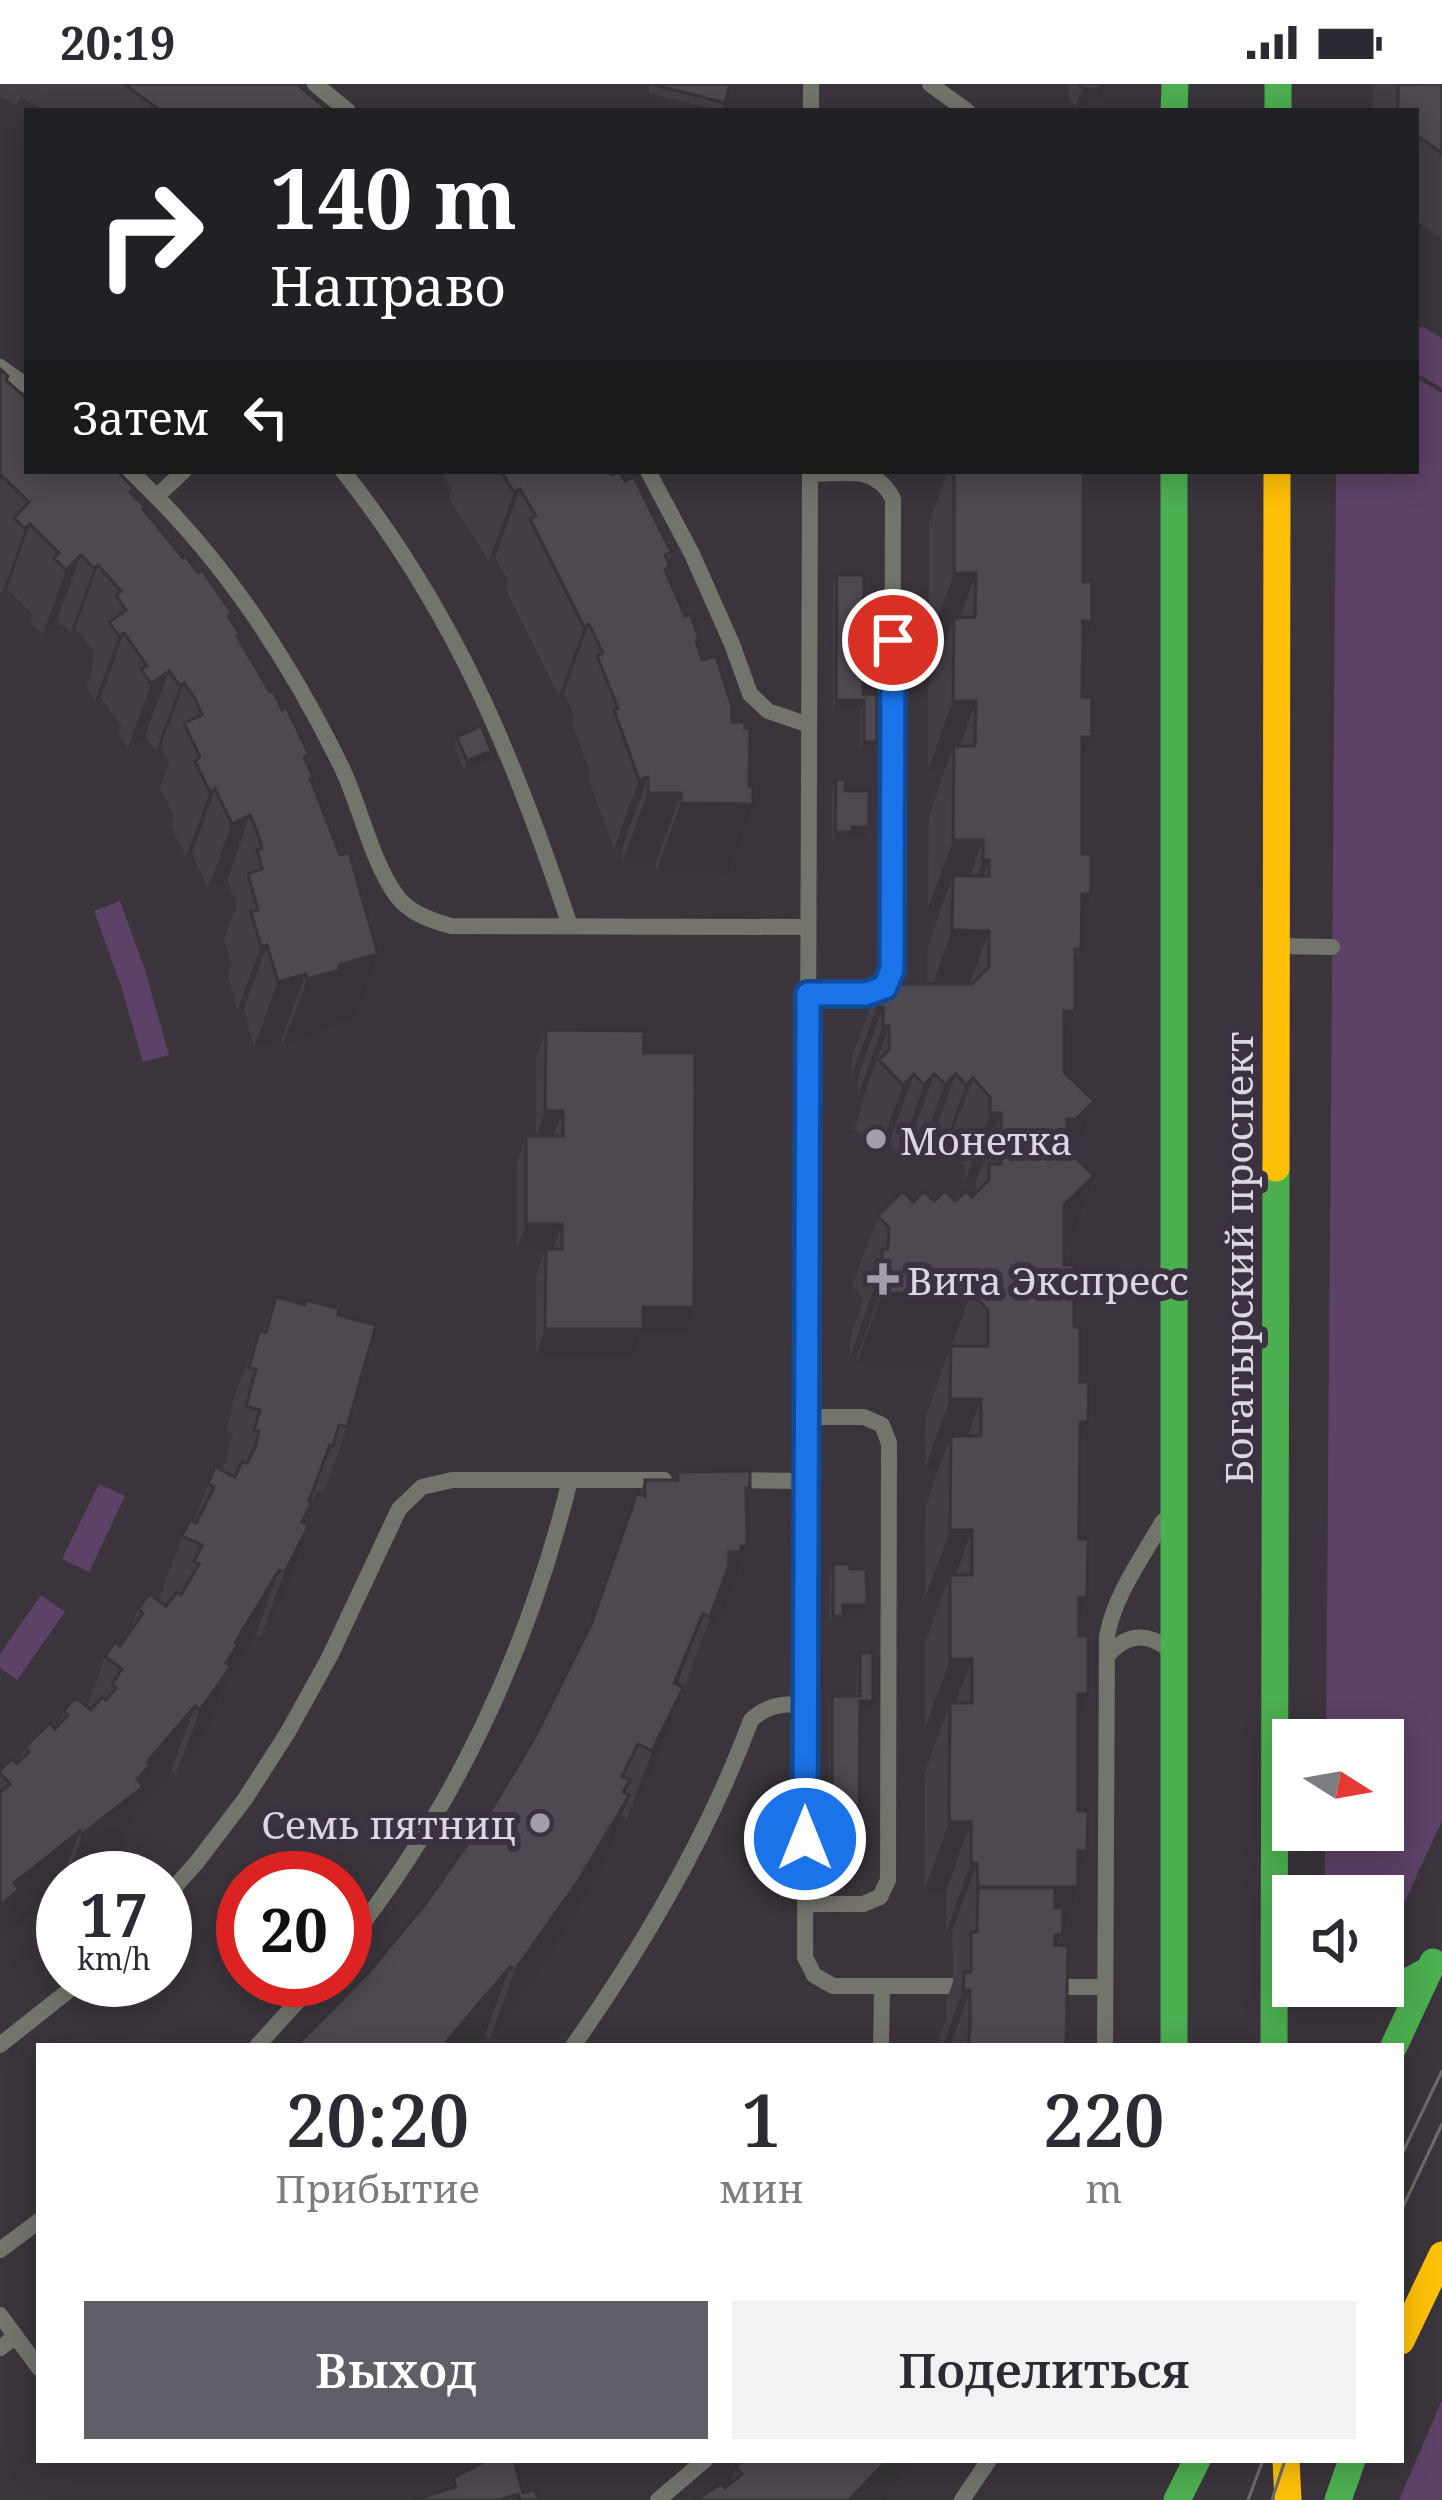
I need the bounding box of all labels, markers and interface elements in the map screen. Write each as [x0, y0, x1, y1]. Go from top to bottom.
text: 20:19 [60, 12, 175, 73]
text: 140 m [270, 139, 517, 254]
icon: right [72, 156, 228, 312]
text: Направо [270, 248, 506, 322]
icon: left [233, 384, 299, 450]
text: Затем [72, 387, 209, 448]
pin [842, 589, 944, 691]
icon: arrive [860, 607, 926, 673]
street label: Богатырский проспект [1211, 1031, 1264, 1485]
place label: Монетка [900, 1113, 1073, 1166]
marker: Монетка [863, 1126, 889, 1152]
place label: Вита Экспресс [907, 1253, 1188, 1306]
marker: Вита Экспресс [870, 1266, 896, 1292]
north arrow [1272, 1719, 1404, 1851]
map controls [1272, 1719, 1404, 2007]
position arrow [742, 1776, 868, 1902]
place label: Семь пятниц [261, 1797, 516, 1850]
marker: Семь пятниц [527, 1810, 553, 1836]
speed limit sign: 20 [216, 1851, 372, 2007]
text: 17 [80, 1873, 148, 1955]
button: sound [1272, 1875, 1404, 2007]
text: km/h [77, 1938, 151, 1979]
text: 20:20 [286, 2070, 469, 2168]
text: 1 [741, 2070, 782, 2168]
text: 220 [1043, 2070, 1165, 2168]
text: Прибытие [275, 2161, 480, 2214]
text: мин [719, 2161, 804, 2214]
text: m [1085, 2161, 1122, 2214]
button: Выход [84, 2301, 708, 2439]
button: Поделиться [732, 2301, 1356, 2439]

